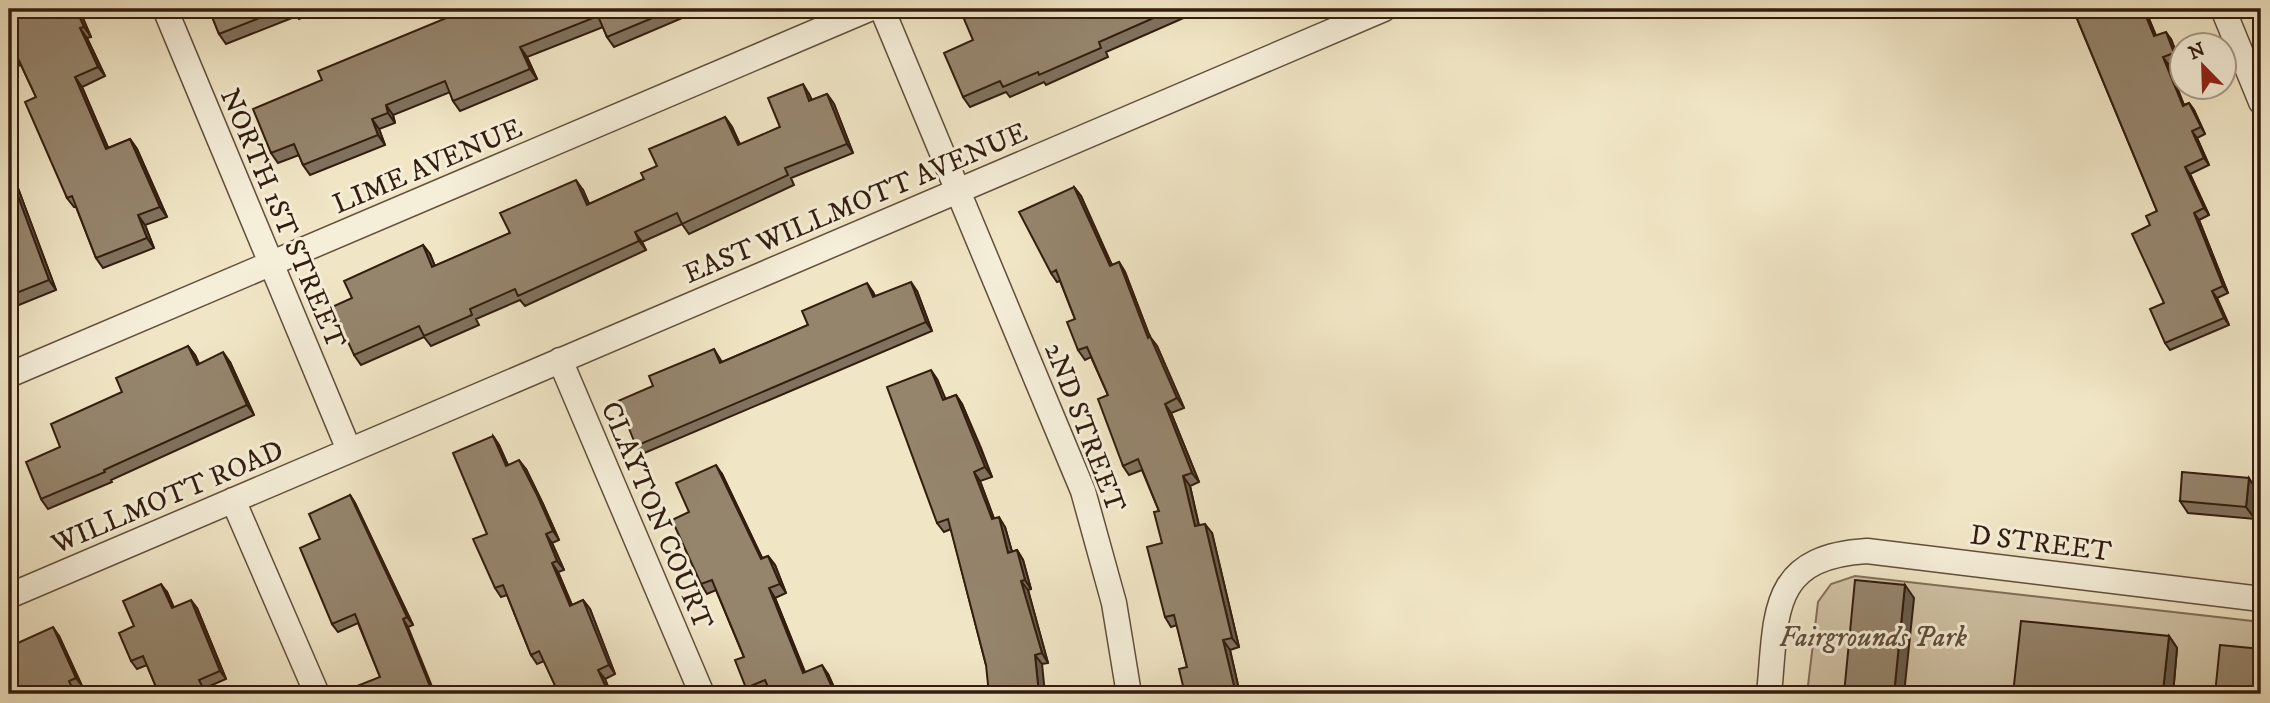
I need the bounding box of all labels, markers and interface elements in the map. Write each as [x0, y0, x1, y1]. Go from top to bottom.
north arrow [2168, 32, 2238, 102]
text: N [2185, 38, 2209, 65]
street label: NORTH 1ST STREET [212, 83, 353, 354]
street label: LIME AVENUE [328, 111, 527, 222]
street label: EAST WILLMOTT AVENUE [678, 115, 1033, 292]
street label: 2ND STREET [1036, 338, 1133, 517]
street label: CLAYTON COURT [593, 396, 720, 635]
street label: WILLMOTT ROAD [46, 433, 289, 562]
street label: D STREET [1968, 517, 2114, 570]
park label: Fairgrounds Park [1779, 620, 1967, 655]

